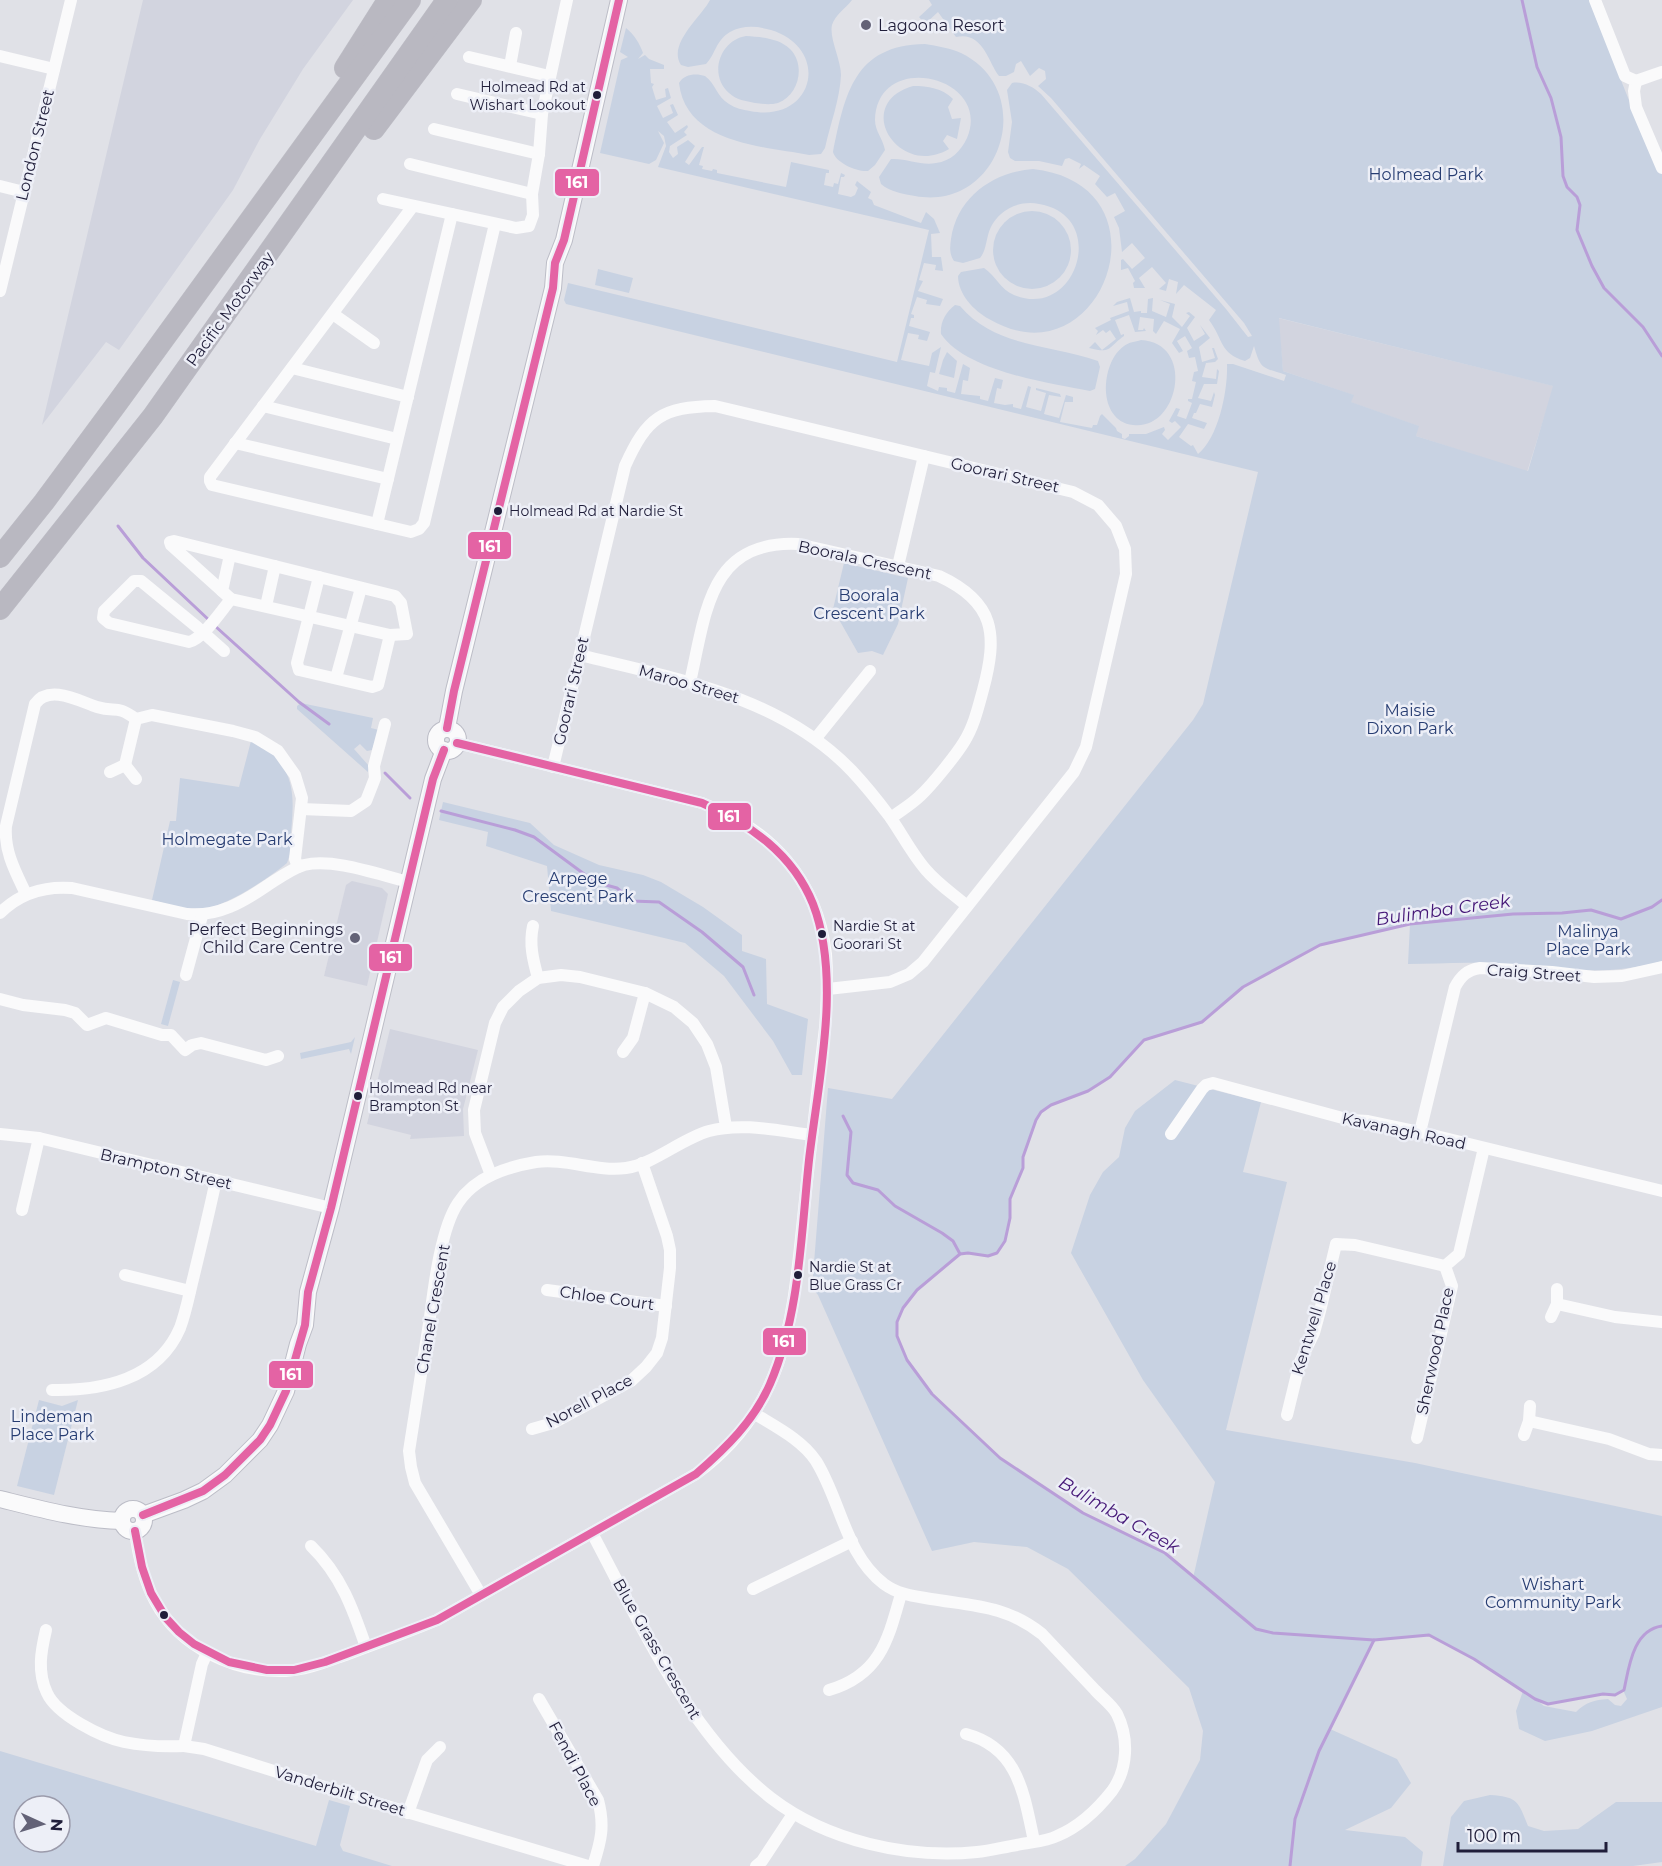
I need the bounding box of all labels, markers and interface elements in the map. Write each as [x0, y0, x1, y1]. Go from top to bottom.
place label: Lagoona Resort [878, 16, 1005, 35]
marker: Lagoona Resort [859, 18, 873, 32]
place label: Holmead Rd at Wishart Lookout [470, 78, 586, 114]
street label: London Street [12, 87, 58, 203]
marker: Holmead Rd at Wishart Lookout [591, 89, 603, 101]
park label: Holmead Park [1369, 165, 1484, 184]
line badge: 161 [554, 168, 600, 197]
text: 161 [566, 173, 588, 192]
street label: Pacific Motorway [182, 248, 278, 370]
street label: Goorari Street [949, 453, 1062, 497]
place label: Holmead Rd at Nardie St [509, 502, 683, 520]
marker: Holmead Rd at Nardie St [492, 505, 504, 517]
line badge: 161 [467, 531, 512, 560]
text: 161 [479, 537, 501, 556]
street label: Boorala Crescent [796, 537, 934, 584]
park label: Boorala Crescent Park [813, 586, 925, 623]
street label: Goorari Street [549, 634, 593, 747]
street label: Maroo Street [637, 661, 742, 708]
park label: Maisie Dixon Park [1366, 701, 1454, 738]
line badge: 161 [707, 802, 752, 831]
text: 161 [718, 807, 740, 826]
park label: Holmegate Park [162, 830, 293, 849]
park label: Arpege Crescent Park [522, 869, 634, 906]
water label: Bulimba Creek [1374, 889, 1513, 930]
place label: Nardie St at Goorari St [833, 917, 916, 953]
place label: Perfect Beginnings Child Care Centre [188, 920, 343, 957]
park label: Malinya Place Park [1546, 922, 1631, 959]
marker: Nardie St at Goorari St [816, 928, 828, 940]
marker: Perfect Beginnings Child Care Centre [348, 931, 362, 945]
line badge: 161 [368, 943, 413, 972]
text: 161 [380, 948, 402, 967]
street label: Craig Street [1486, 960, 1582, 986]
place label: Holmead Rd near Brampton St [369, 1079, 493, 1115]
marker: Holmead Rd near Brampton St [352, 1090, 364, 1102]
street label: Kavanagh Road [1340, 1109, 1468, 1153]
street label: Brampton Street [98, 1145, 234, 1194]
street label: Chanel Crescent [412, 1242, 454, 1375]
place label: Nardie St at Blue Grass Cr [809, 1258, 902, 1294]
street label: Kentwell Place [1288, 1259, 1340, 1377]
marker: Nardie St at Blue Grass Cr [792, 1269, 804, 1281]
street label: Chloe Court [559, 1282, 656, 1314]
street label: Sherwood Place [1412, 1286, 1458, 1416]
line badge: 161 [762, 1327, 807, 1356]
text: 161 [773, 1332, 795, 1351]
line badge: 161 [268, 1360, 314, 1389]
text: 161 [280, 1365, 302, 1384]
street label: Norell Place [542, 1370, 636, 1432]
park label: Lindeman Place Park [10, 1407, 95, 1444]
water label: Bulimba Creek [1055, 1471, 1184, 1559]
street label: Blue Grass Crescent [609, 1575, 705, 1723]
park label: Wishart Community Park [1485, 1575, 1621, 1612]
unlabelled marker [158, 1609, 170, 1621]
street label: Fendi Place [545, 1718, 605, 1810]
street label: Vanderbilt Street [272, 1762, 408, 1820]
north arrow [12, 1794, 72, 1854]
scale bar [1458, 1815, 1606, 1853]
text: N [47, 1818, 66, 1832]
text: 100 m [1467, 1825, 1521, 1847]

